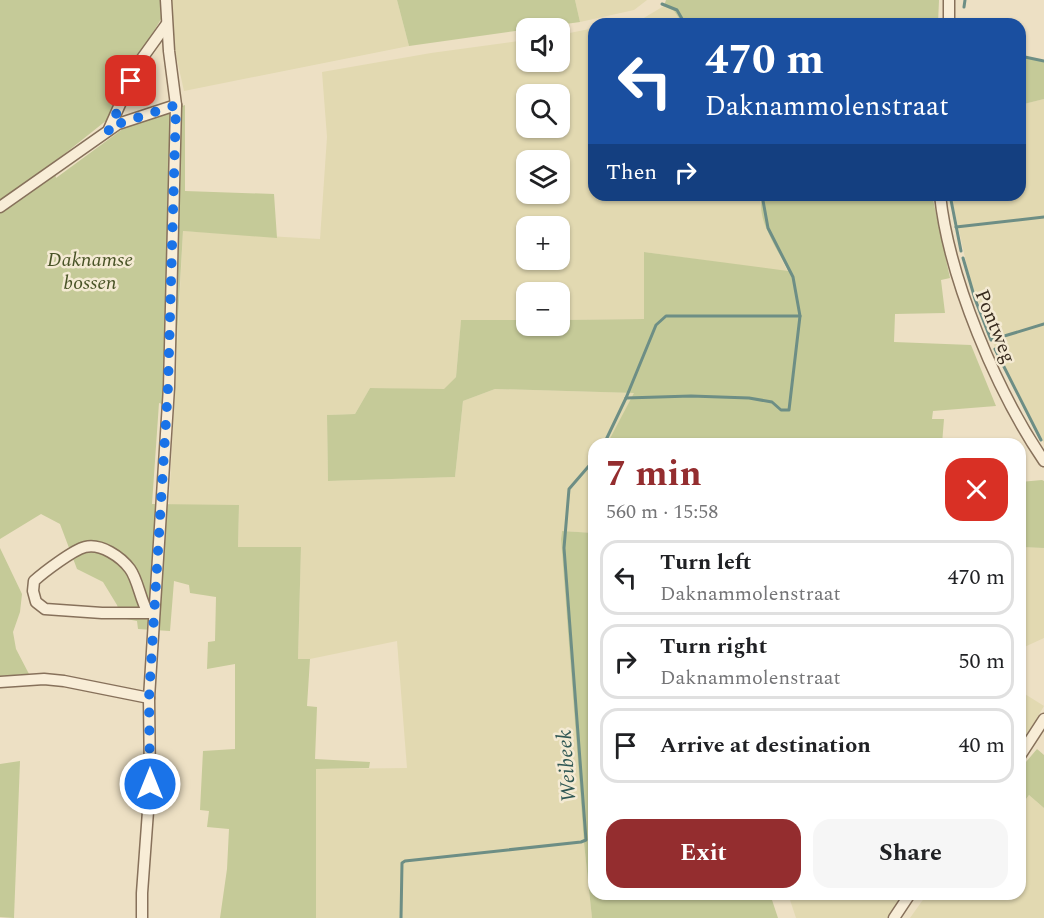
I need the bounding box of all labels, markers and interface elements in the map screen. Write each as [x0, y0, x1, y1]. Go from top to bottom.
map controls [516, 18, 570, 336]
button: sound [516, 18, 570, 72]
text: 470 m [705, 29, 824, 92]
icon: left [606, 42, 684, 120]
pin [105, 55, 156, 106]
icon: arrive [114, 64, 147, 97]
button: search [516, 84, 570, 138]
text: Daknammolenstraat [705, 86, 949, 128]
button: layers [516, 150, 570, 204]
text: Then [606, 156, 657, 189]
icon: right [669, 156, 702, 189]
button: + [516, 216, 570, 270]
park label: Daknamse bossen [47, 245, 133, 298]
button: − [516, 282, 570, 336]
street label: Pontweg [967, 285, 1024, 368]
text: 7 min [606, 447, 702, 502]
button: close [945, 458, 1008, 521]
text: 560 m · 15:58 [606, 497, 718, 527]
text: Turn left [660, 546, 752, 579]
icon: left [609, 561, 642, 594]
text: 470 m [948, 561, 1005, 594]
text: Daknammolenstraat [660, 579, 841, 609]
text: Turn right [660, 630, 767, 663]
icon: right [609, 645, 642, 678]
text: 50 m [959, 645, 1005, 678]
text: Daknammolenstraat [660, 663, 841, 693]
water label: Weibeek [548, 728, 585, 803]
icon: arrive [609, 729, 642, 762]
text: Arrive at destination [660, 729, 871, 762]
text: 40 m [959, 729, 1005, 762]
position arrow [118, 752, 182, 816]
button: Exit [606, 819, 801, 888]
button: Share [813, 819, 1008, 888]

